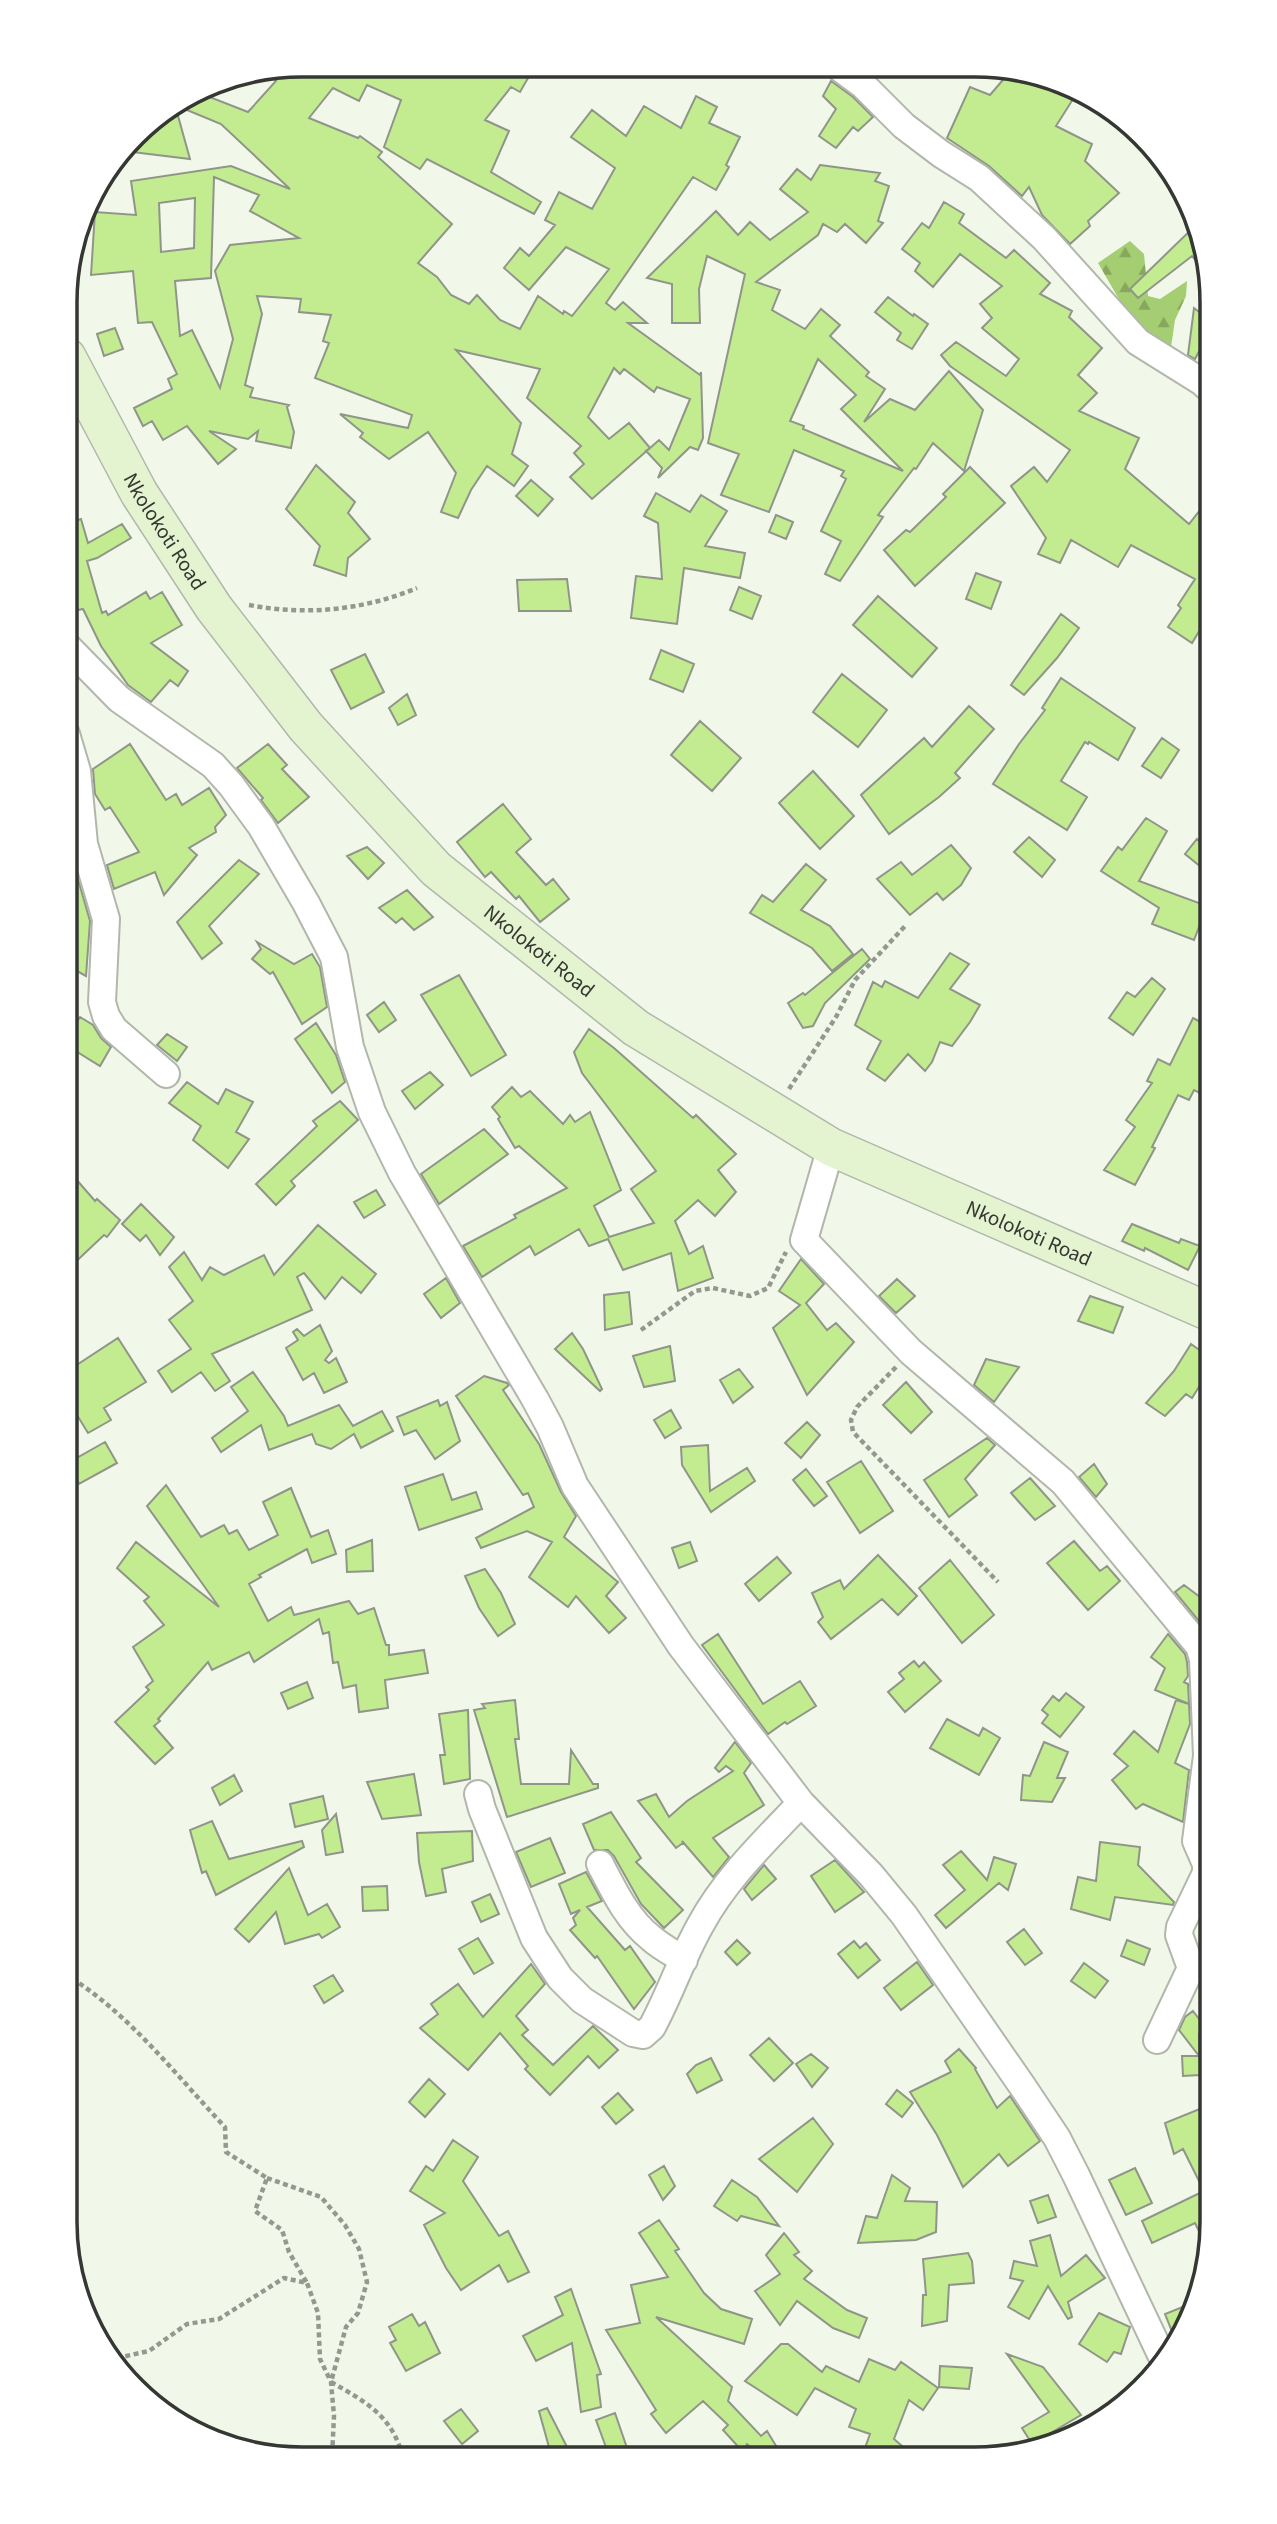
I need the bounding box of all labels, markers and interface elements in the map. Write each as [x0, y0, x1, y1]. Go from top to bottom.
street label: Nkolokoti Road [116, 467, 213, 596]
street label: Nkolokoti Road [477, 898, 601, 1005]
street label: Nkolokoti Road [961, 1193, 1097, 1274]

